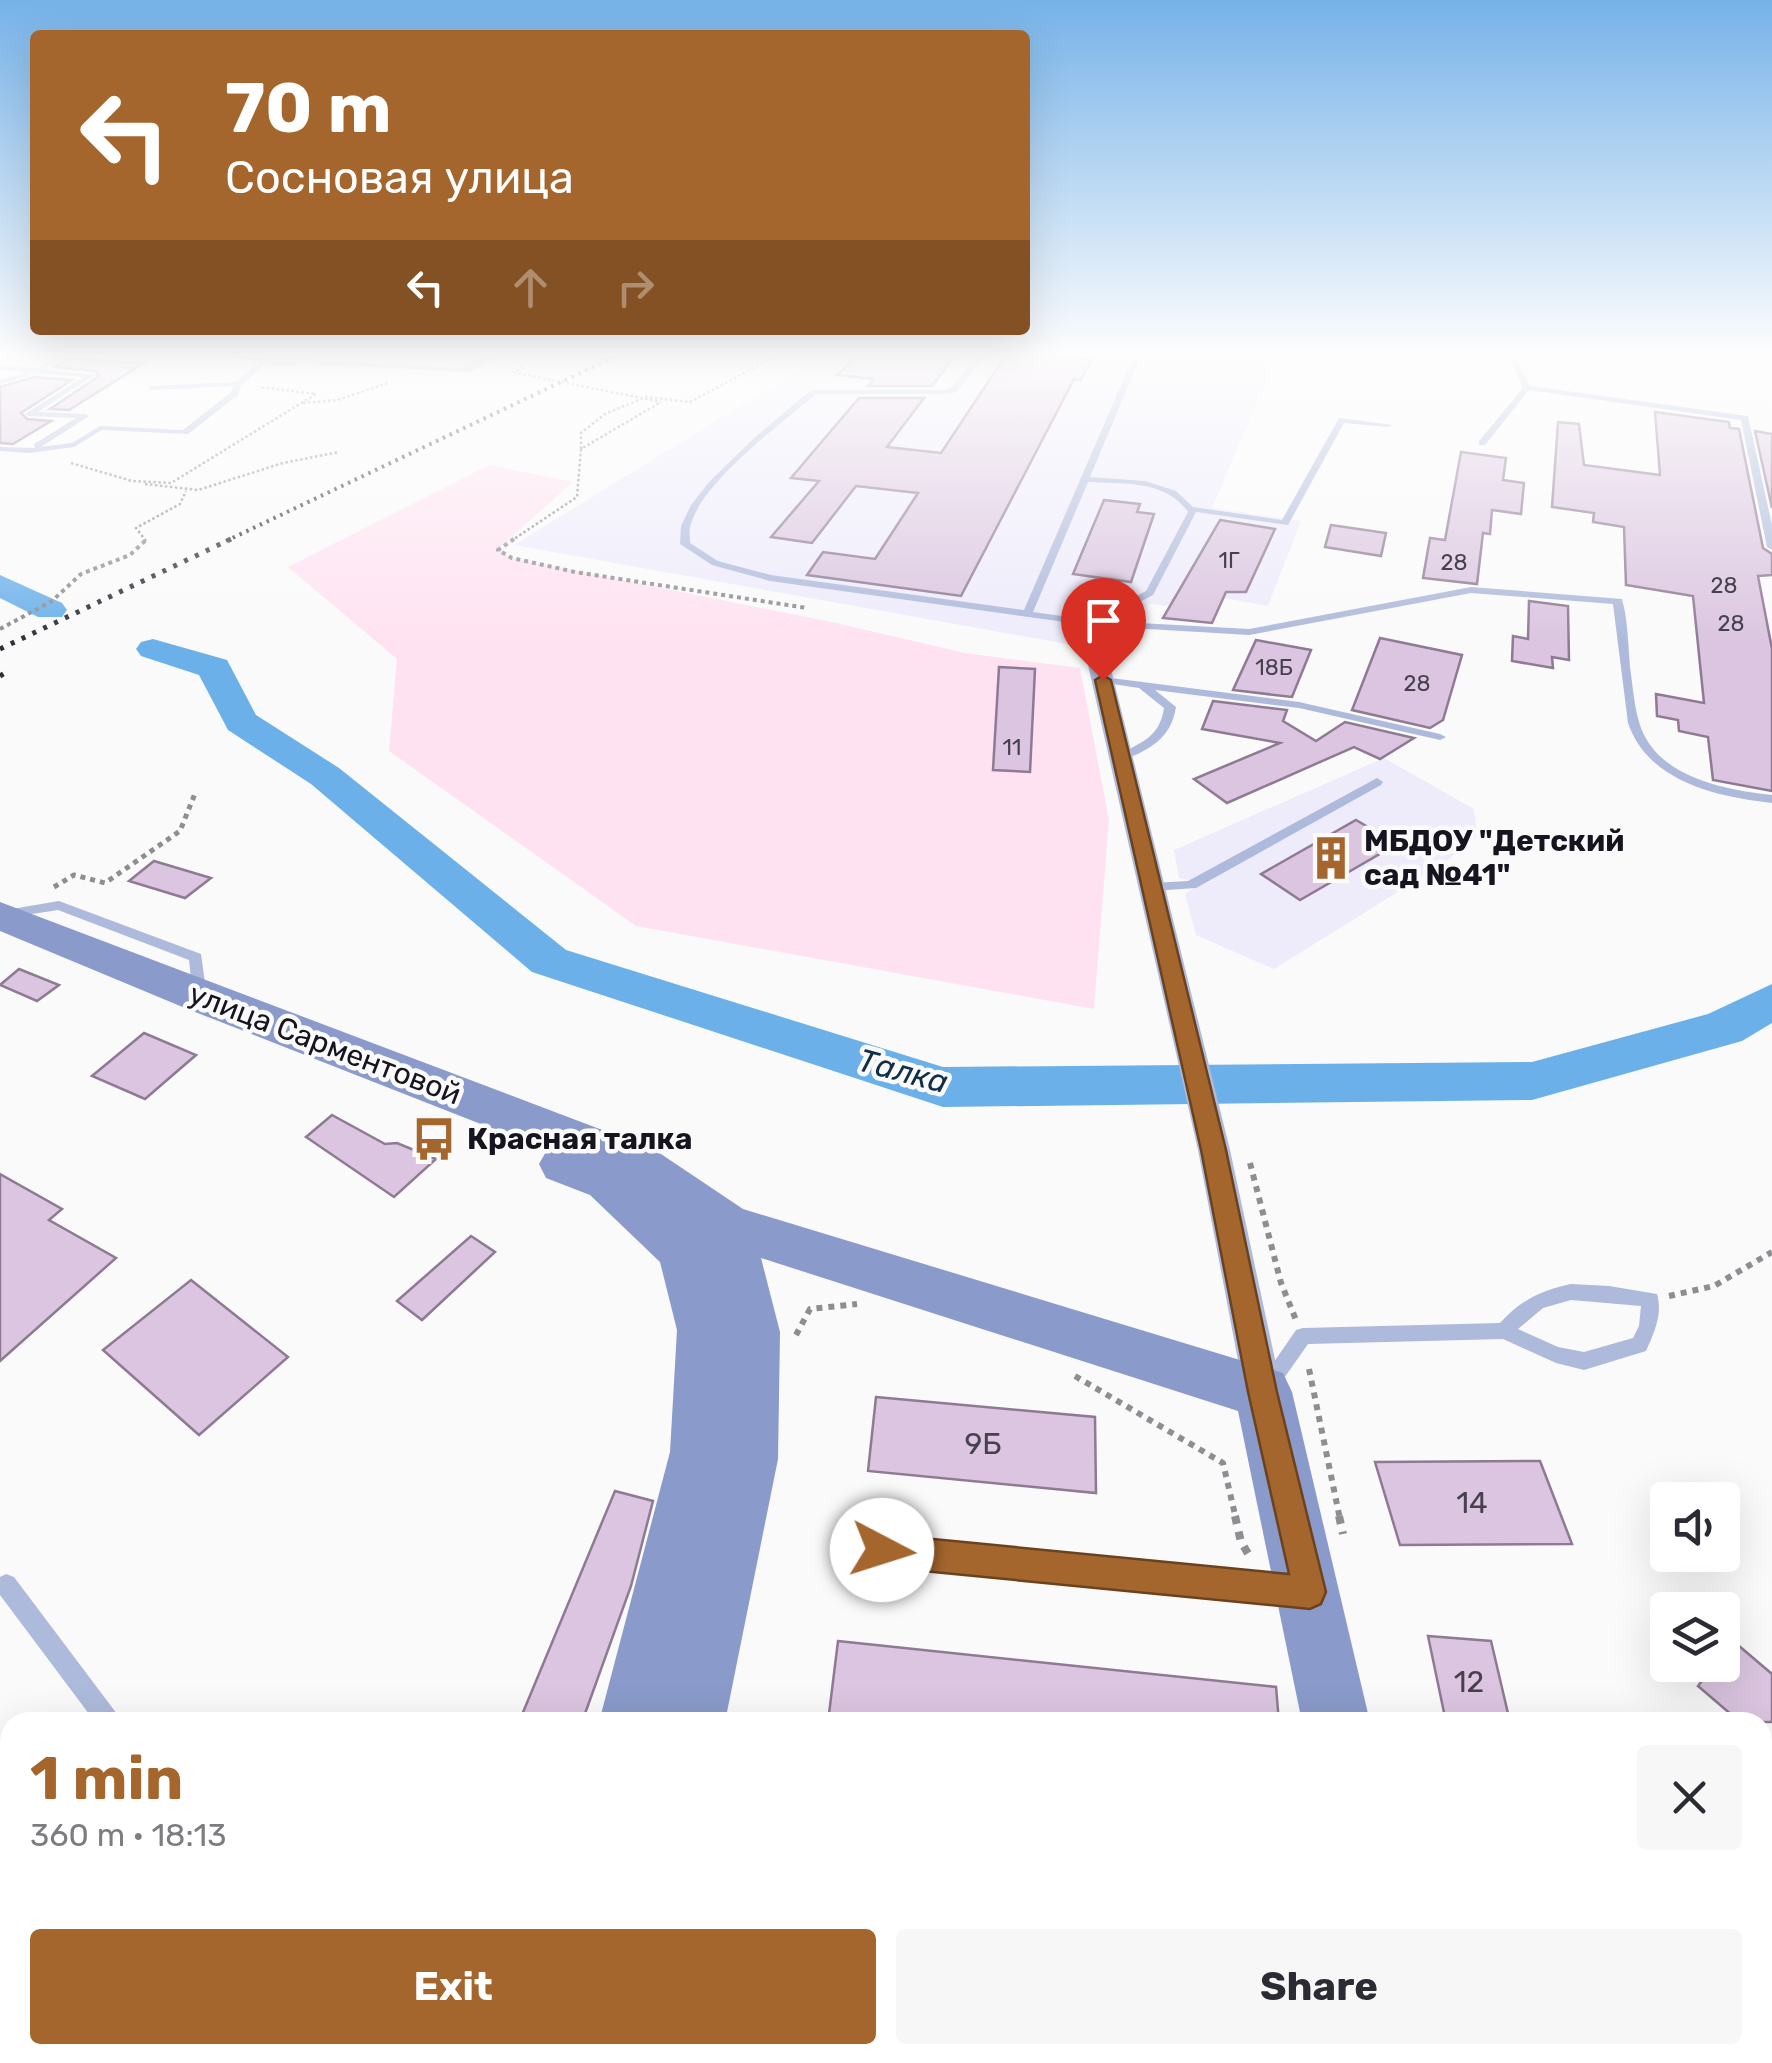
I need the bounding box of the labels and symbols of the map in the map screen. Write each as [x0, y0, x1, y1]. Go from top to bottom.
house number: 1Г [1219, 547, 1240, 574]
house number: 28 [1441, 549, 1467, 576]
house number: 28 [1711, 572, 1737, 599]
pin [1061, 578, 1146, 681]
house number: 28 [1718, 610, 1744, 637]
house number: 18Б [1255, 654, 1293, 681]
house number: 28 [1404, 670, 1430, 697]
house number: 11 [1003, 734, 1021, 761]
place label: МБДОУ "Детский сад №41" [1364, 823, 1624, 893]
building icon: МБДОУ "Детский сад №41" [1307, 834, 1355, 882]
street label: улица Сарментовой [184, 976, 466, 1112]
water label: Талка [854, 1041, 952, 1101]
bus stop icon: Красная талка [410, 1115, 458, 1163]
place label: Красная талка [467, 1121, 692, 1157]
house number: 9Б [965, 1426, 1002, 1462]
house number: 14 [1456, 1485, 1488, 1521]
position arrow [830, 1498, 934, 1602]
house number: 12 [1454, 1664, 1484, 1700]

